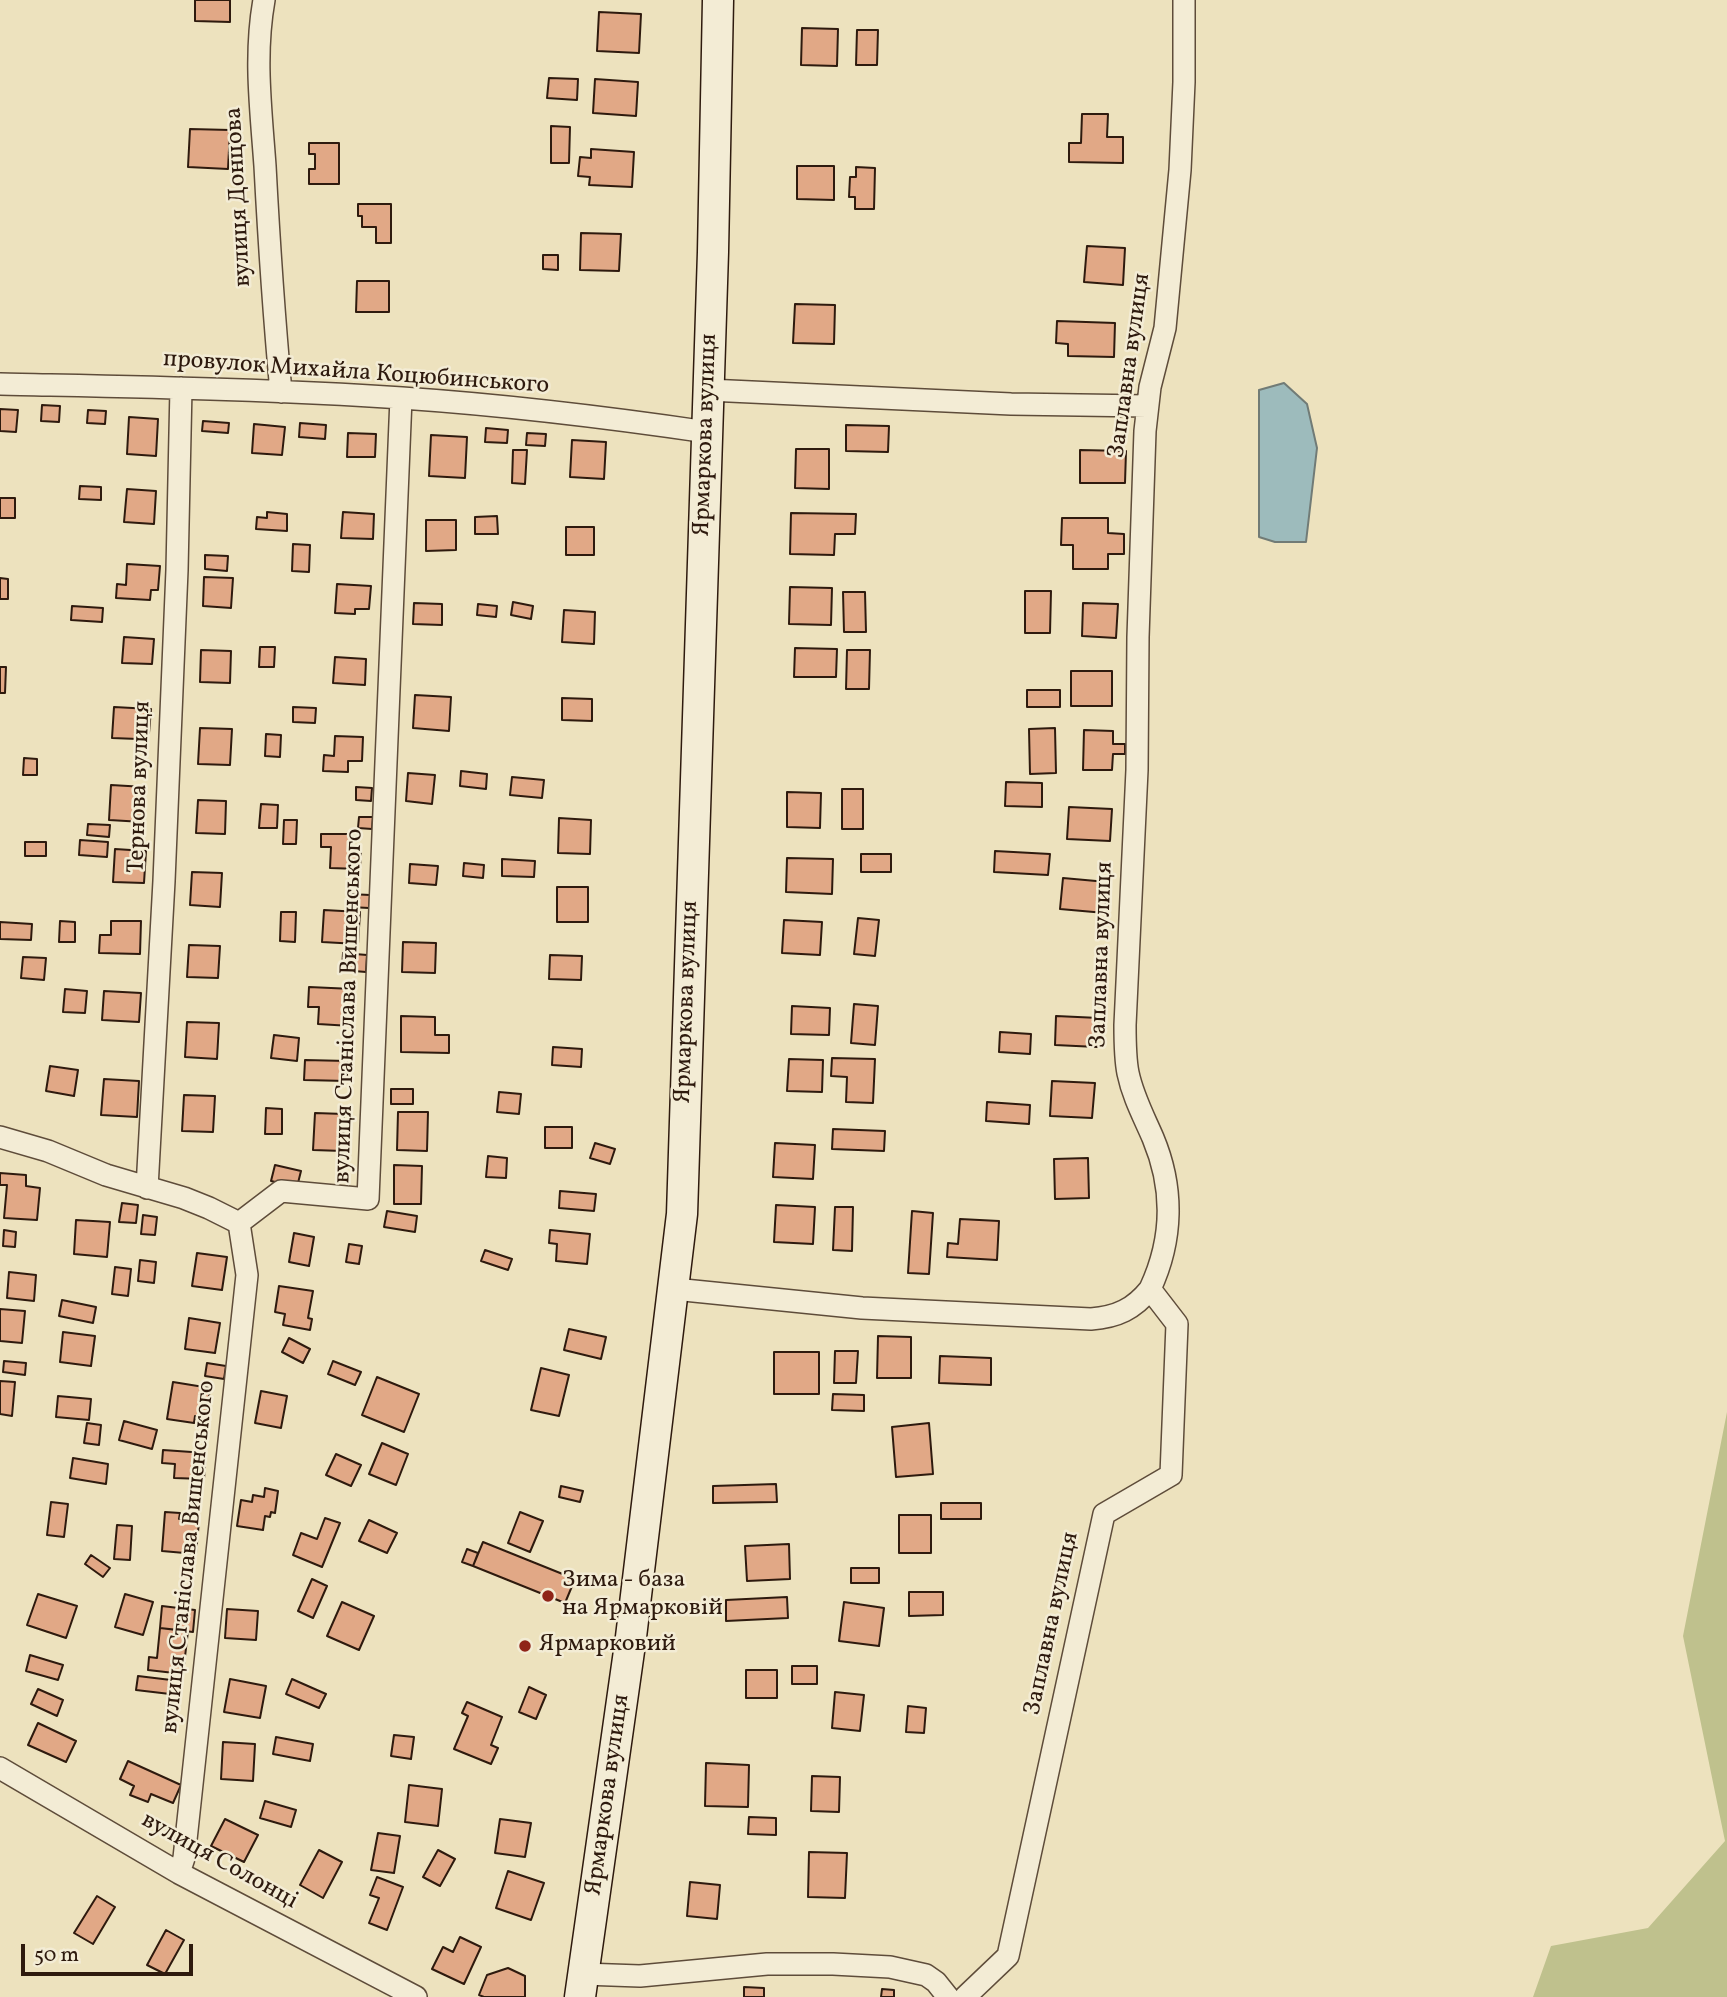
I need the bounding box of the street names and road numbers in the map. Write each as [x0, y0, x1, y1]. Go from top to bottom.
street label: вулиця Донцова [221, 106, 259, 288]
street label: Заплавна вулиця [1104, 272, 1158, 460]
street label: Ярмаркова вулиця [689, 333, 725, 537]
street label: провулок Михайла Коцюбинського [162, 346, 550, 402]
street label: Тернова вулиця [124, 700, 158, 874]
street label: вулиця Станіслава Вишенського [329, 828, 371, 1184]
street label: Заплавна вулиця [1085, 861, 1121, 1049]
street label: Ярмаркова вулиця [670, 900, 706, 1104]
street label: вулиця Станіслава Вишенського [157, 1379, 223, 1735]
street label: Заплавна вулиця [1019, 1530, 1087, 1718]
street label: Ярмаркова вулиця [581, 1692, 637, 1898]
street label: вулиця Солонці [136, 1807, 302, 1917]

